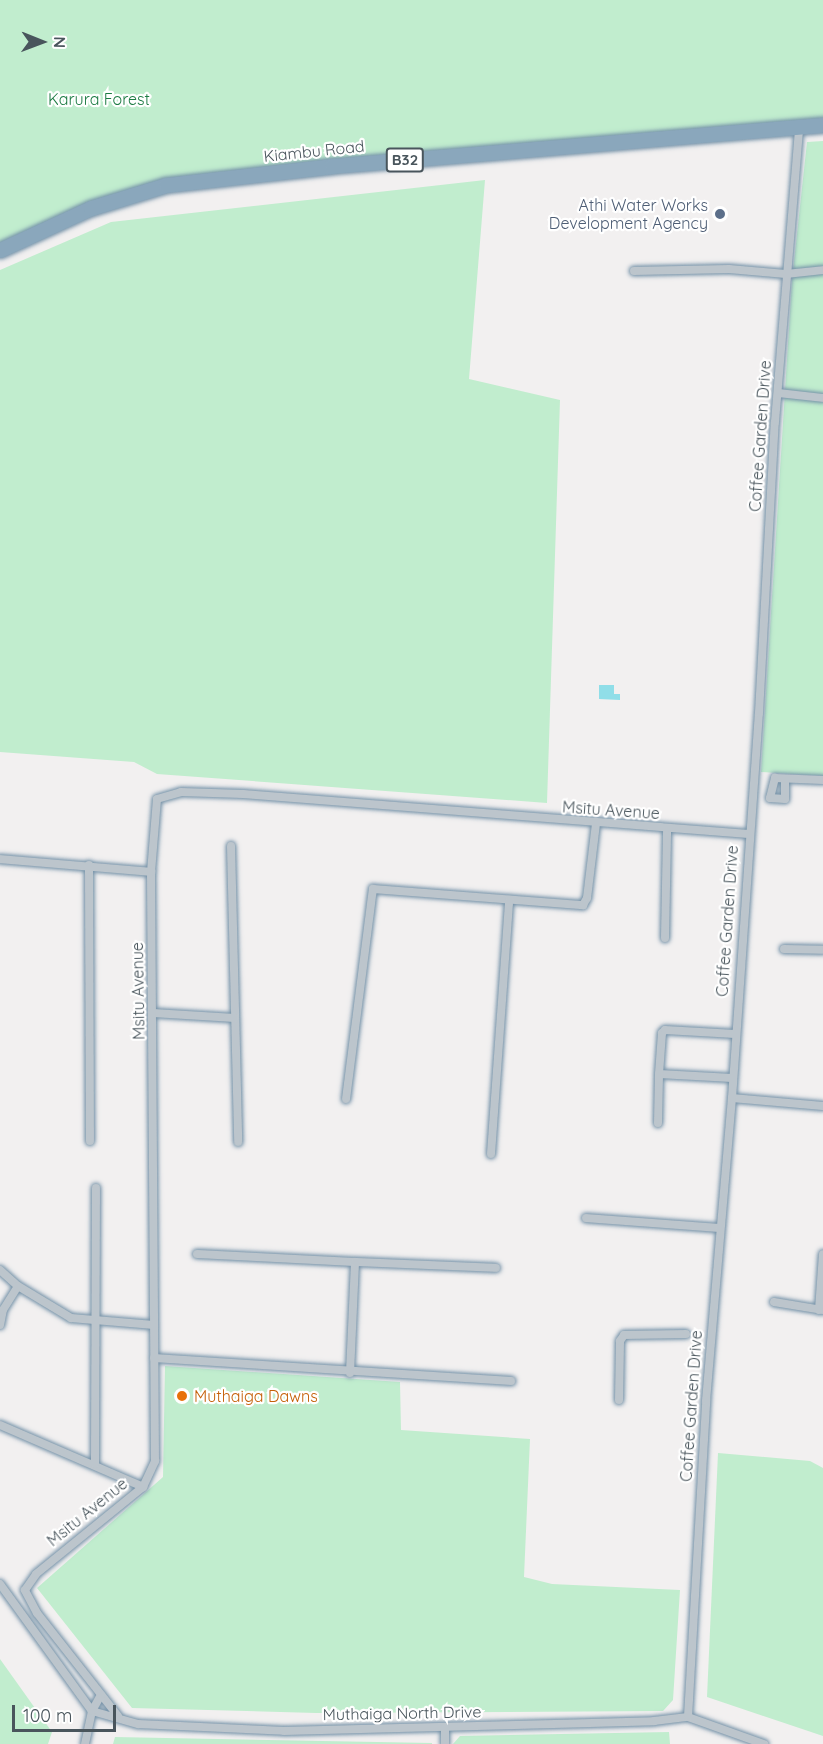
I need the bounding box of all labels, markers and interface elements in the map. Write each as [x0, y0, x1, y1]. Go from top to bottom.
north arrow [12, 12, 72, 72]
text: N [50, 36, 70, 48]
park label: Karura Forest [48, 89, 150, 109]
street label: Kiambu Road [263, 136, 365, 166]
road number: B32 [386, 148, 424, 172]
place label: Athi Water Works Development Agency [549, 195, 708, 233]
marker: Athi Water Works Development Agency [713, 207, 727, 221]
street label: Coffee Garden Drive [745, 360, 775, 512]
street label: Msitu Avenue [562, 797, 660, 823]
street label: Coffee Garden Drive [712, 845, 742, 997]
street label: Msitu Avenue [128, 942, 148, 1040]
street label: Coffee Garden Drive [676, 1330, 706, 1482]
place label: Muthaiga Dawns [194, 1386, 318, 1406]
marker: Muthaiga Dawns [175, 1389, 189, 1403]
street label: Msitu Avenue [43, 1474, 131, 1550]
scale bar [15, 1693, 118, 1731]
street label: Muthaiga North Drive [322, 1702, 482, 1724]
text: 100 m [23, 1704, 72, 1727]

